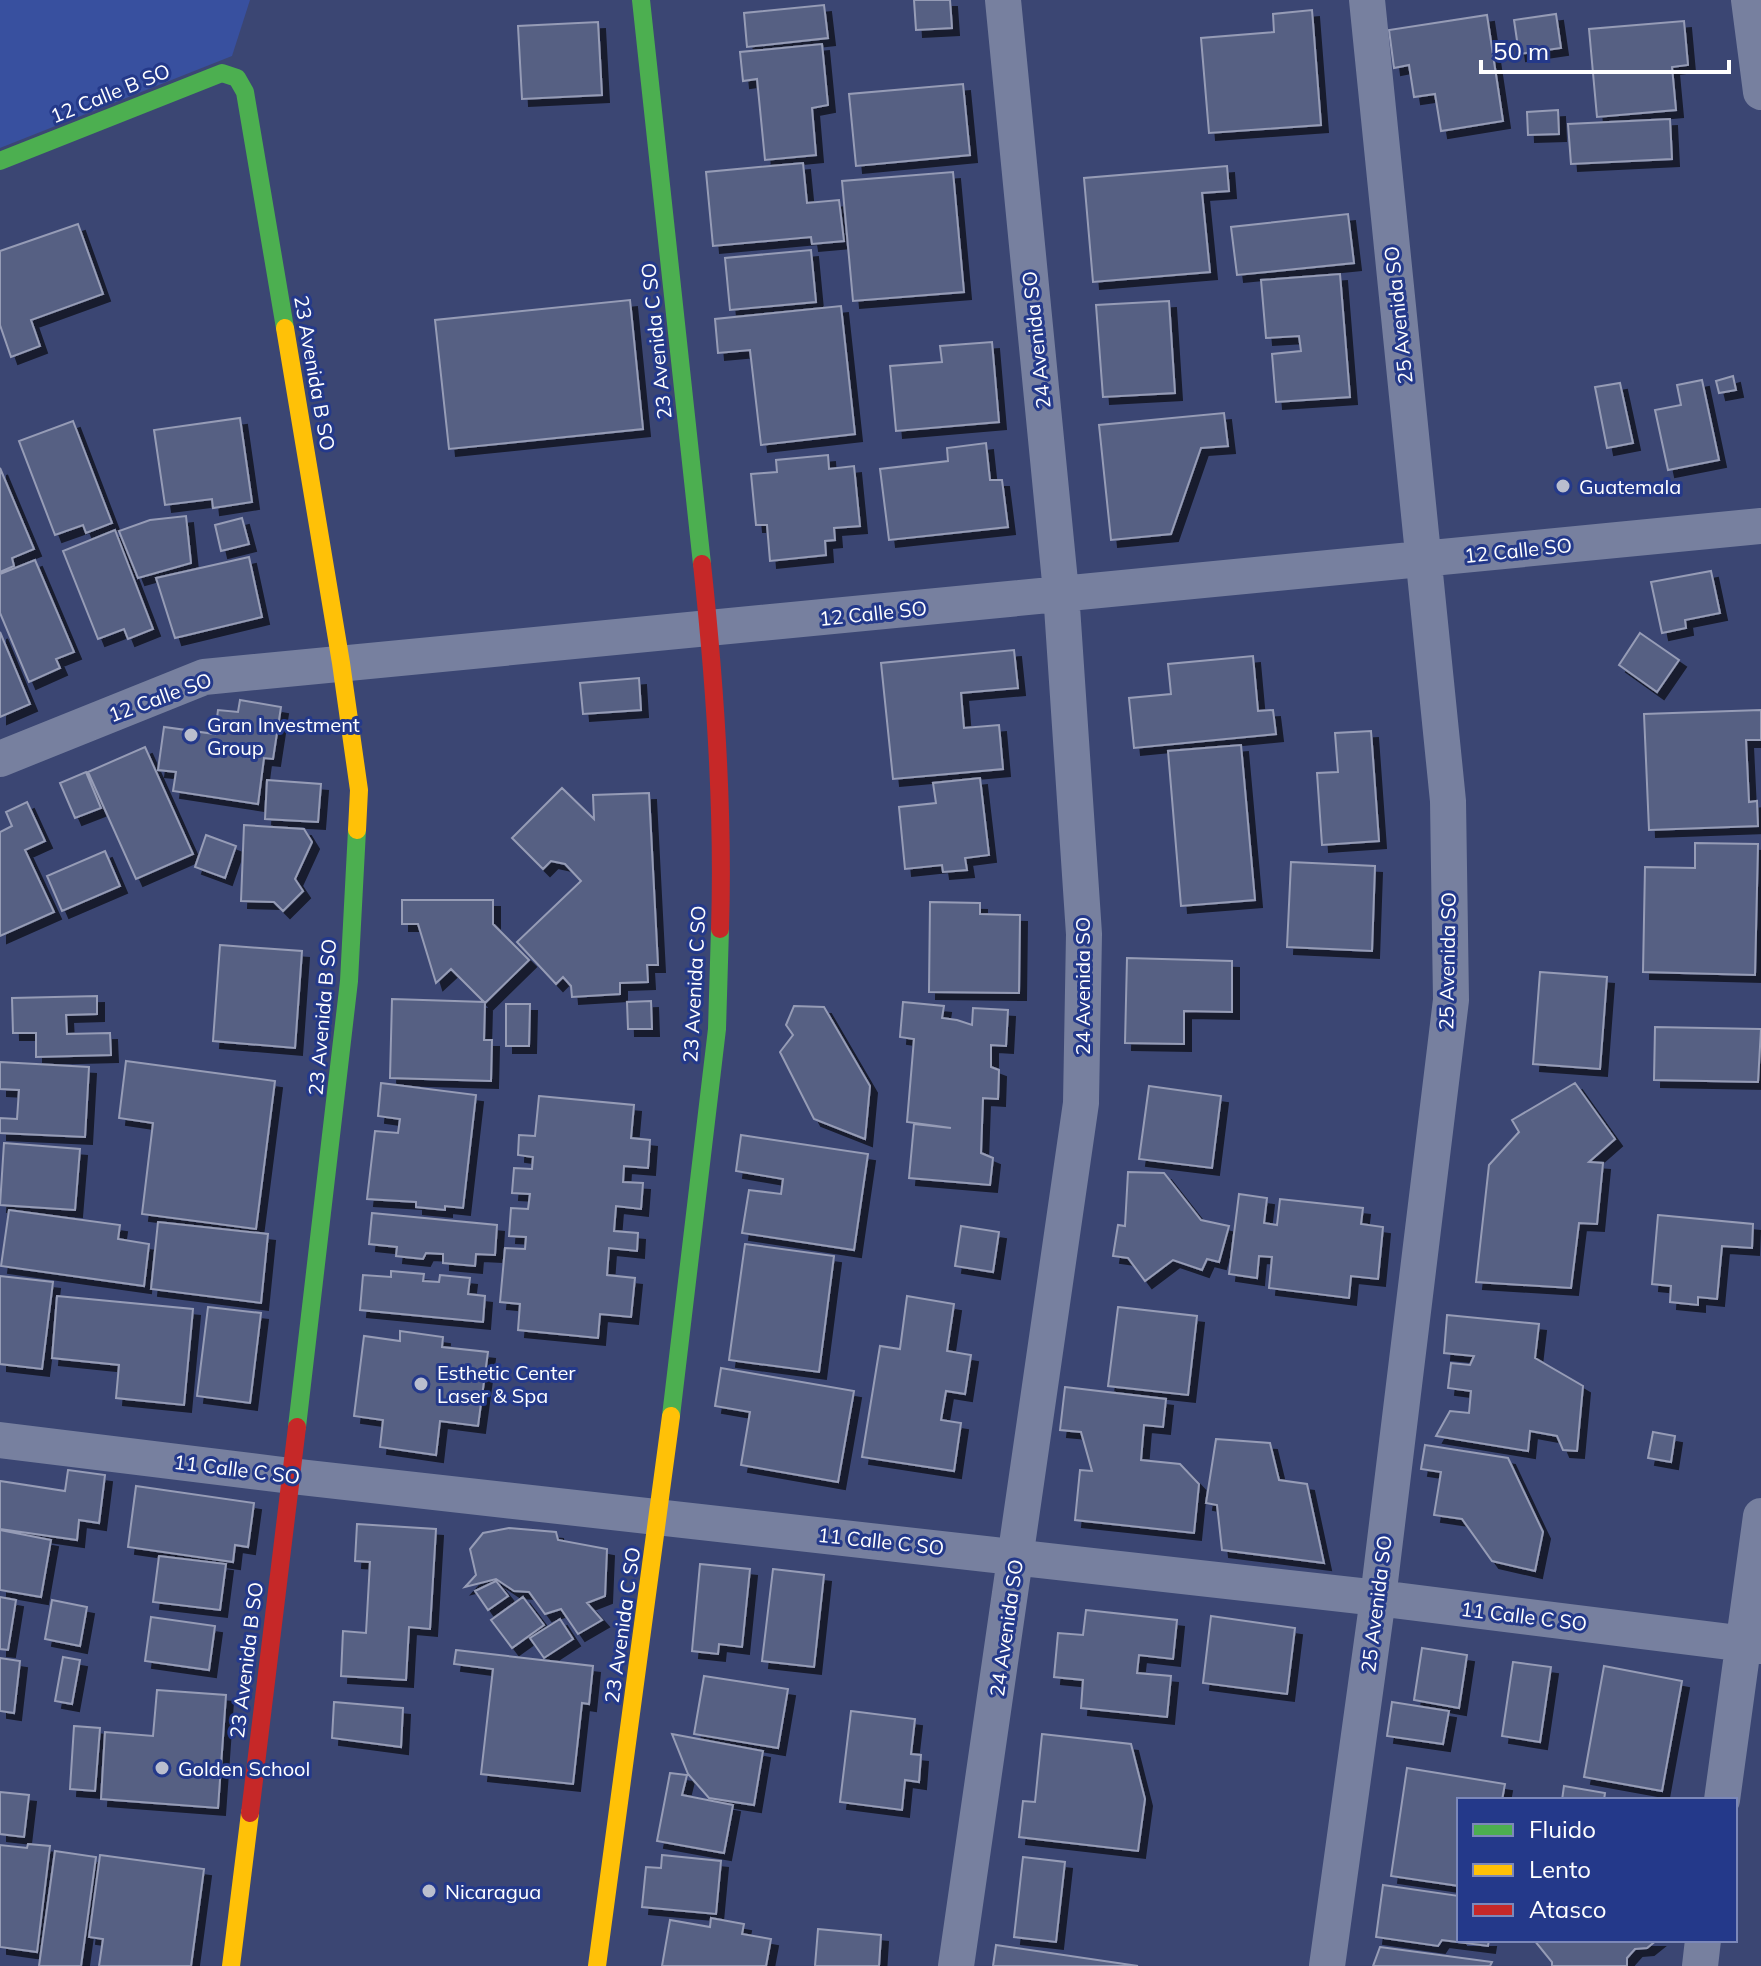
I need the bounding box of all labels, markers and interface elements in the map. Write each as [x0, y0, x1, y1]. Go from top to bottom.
scale bar [1481, 24, 1729, 74]
text: 50 m [1493, 36, 1549, 66]
street label: 12 Calle B SO [46, 58, 174, 128]
street label: 25 Avenida SO [1378, 245, 1418, 385]
street label: 23 Avenida C SO [635, 261, 677, 421]
street label: 24 Avenida SO [1016, 270, 1056, 410]
street label: 23 Avenida B SO [289, 293, 341, 453]
place label: Guatemala [1579, 474, 1681, 499]
marker: Guatemala [1554, 477, 1572, 495]
street label: 12 Calle SO [1463, 532, 1573, 568]
street label: 12 Calle SO [818, 595, 928, 631]
street label: 12 Calle SO [105, 667, 215, 727]
place label: Gran Investment Group [207, 712, 360, 760]
marker: Gran Investment Group [182, 726, 200, 744]
street label: 25 Avenida SO [1433, 892, 1461, 1030]
street label: 23 Avenida C SO [677, 905, 711, 1063]
street label: 24 Avenida SO [1070, 917, 1095, 1055]
street label: 23 Avenida B SO [303, 938, 341, 1096]
place label: Esthetic Center Laser & Spa [437, 1360, 576, 1408]
marker: Esthetic Center Laser & Spa [412, 1375, 430, 1393]
street label: 11 Calle C SO [172, 1449, 302, 1489]
street label: 11 Calle C SO [817, 1522, 945, 1560]
street label: 25 Avenida SO [1355, 1534, 1397, 1674]
street label: 23 Avenida C SO [599, 1545, 645, 1705]
street label: 24 Avenida SO [984, 1558, 1028, 1698]
street label: 23 Avenida B SO [224, 1580, 268, 1740]
street label: 11 Calle C SO [1459, 1596, 1589, 1636]
place label: Golden School [178, 1756, 310, 1781]
marker: Golden School [153, 1759, 171, 1777]
legend [1457, 1798, 1737, 1942]
text: Fluido [1529, 1814, 1596, 1844]
text: Lento [1529, 1854, 1591, 1884]
place label: Nicaragua [445, 1879, 541, 1904]
marker: Nicaragua [420, 1882, 438, 1900]
text: Atasco [1529, 1894, 1606, 1924]

